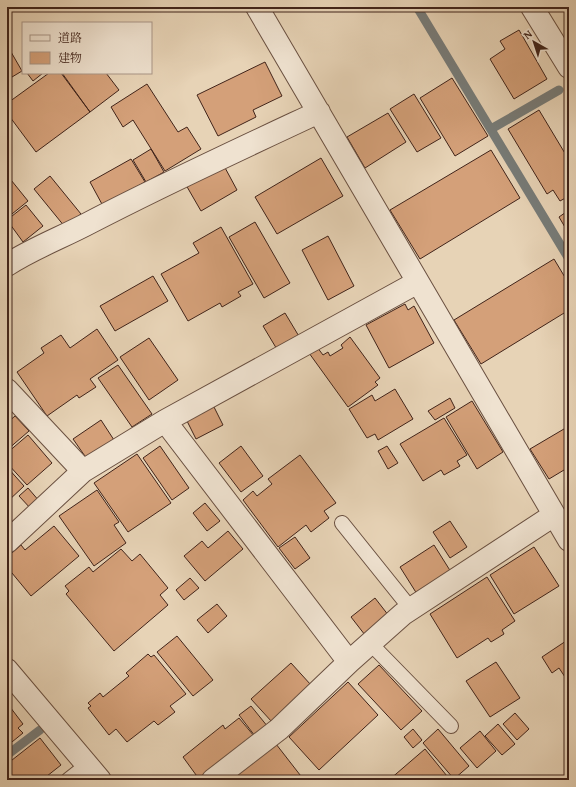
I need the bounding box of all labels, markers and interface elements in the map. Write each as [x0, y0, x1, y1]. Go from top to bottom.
legend [22, 22, 152, 74]
north arrow [514, 22, 554, 62]
text: N [520, 25, 536, 43]
text: 道路 [58, 29, 82, 46]
text: 建物 [58, 49, 82, 66]

